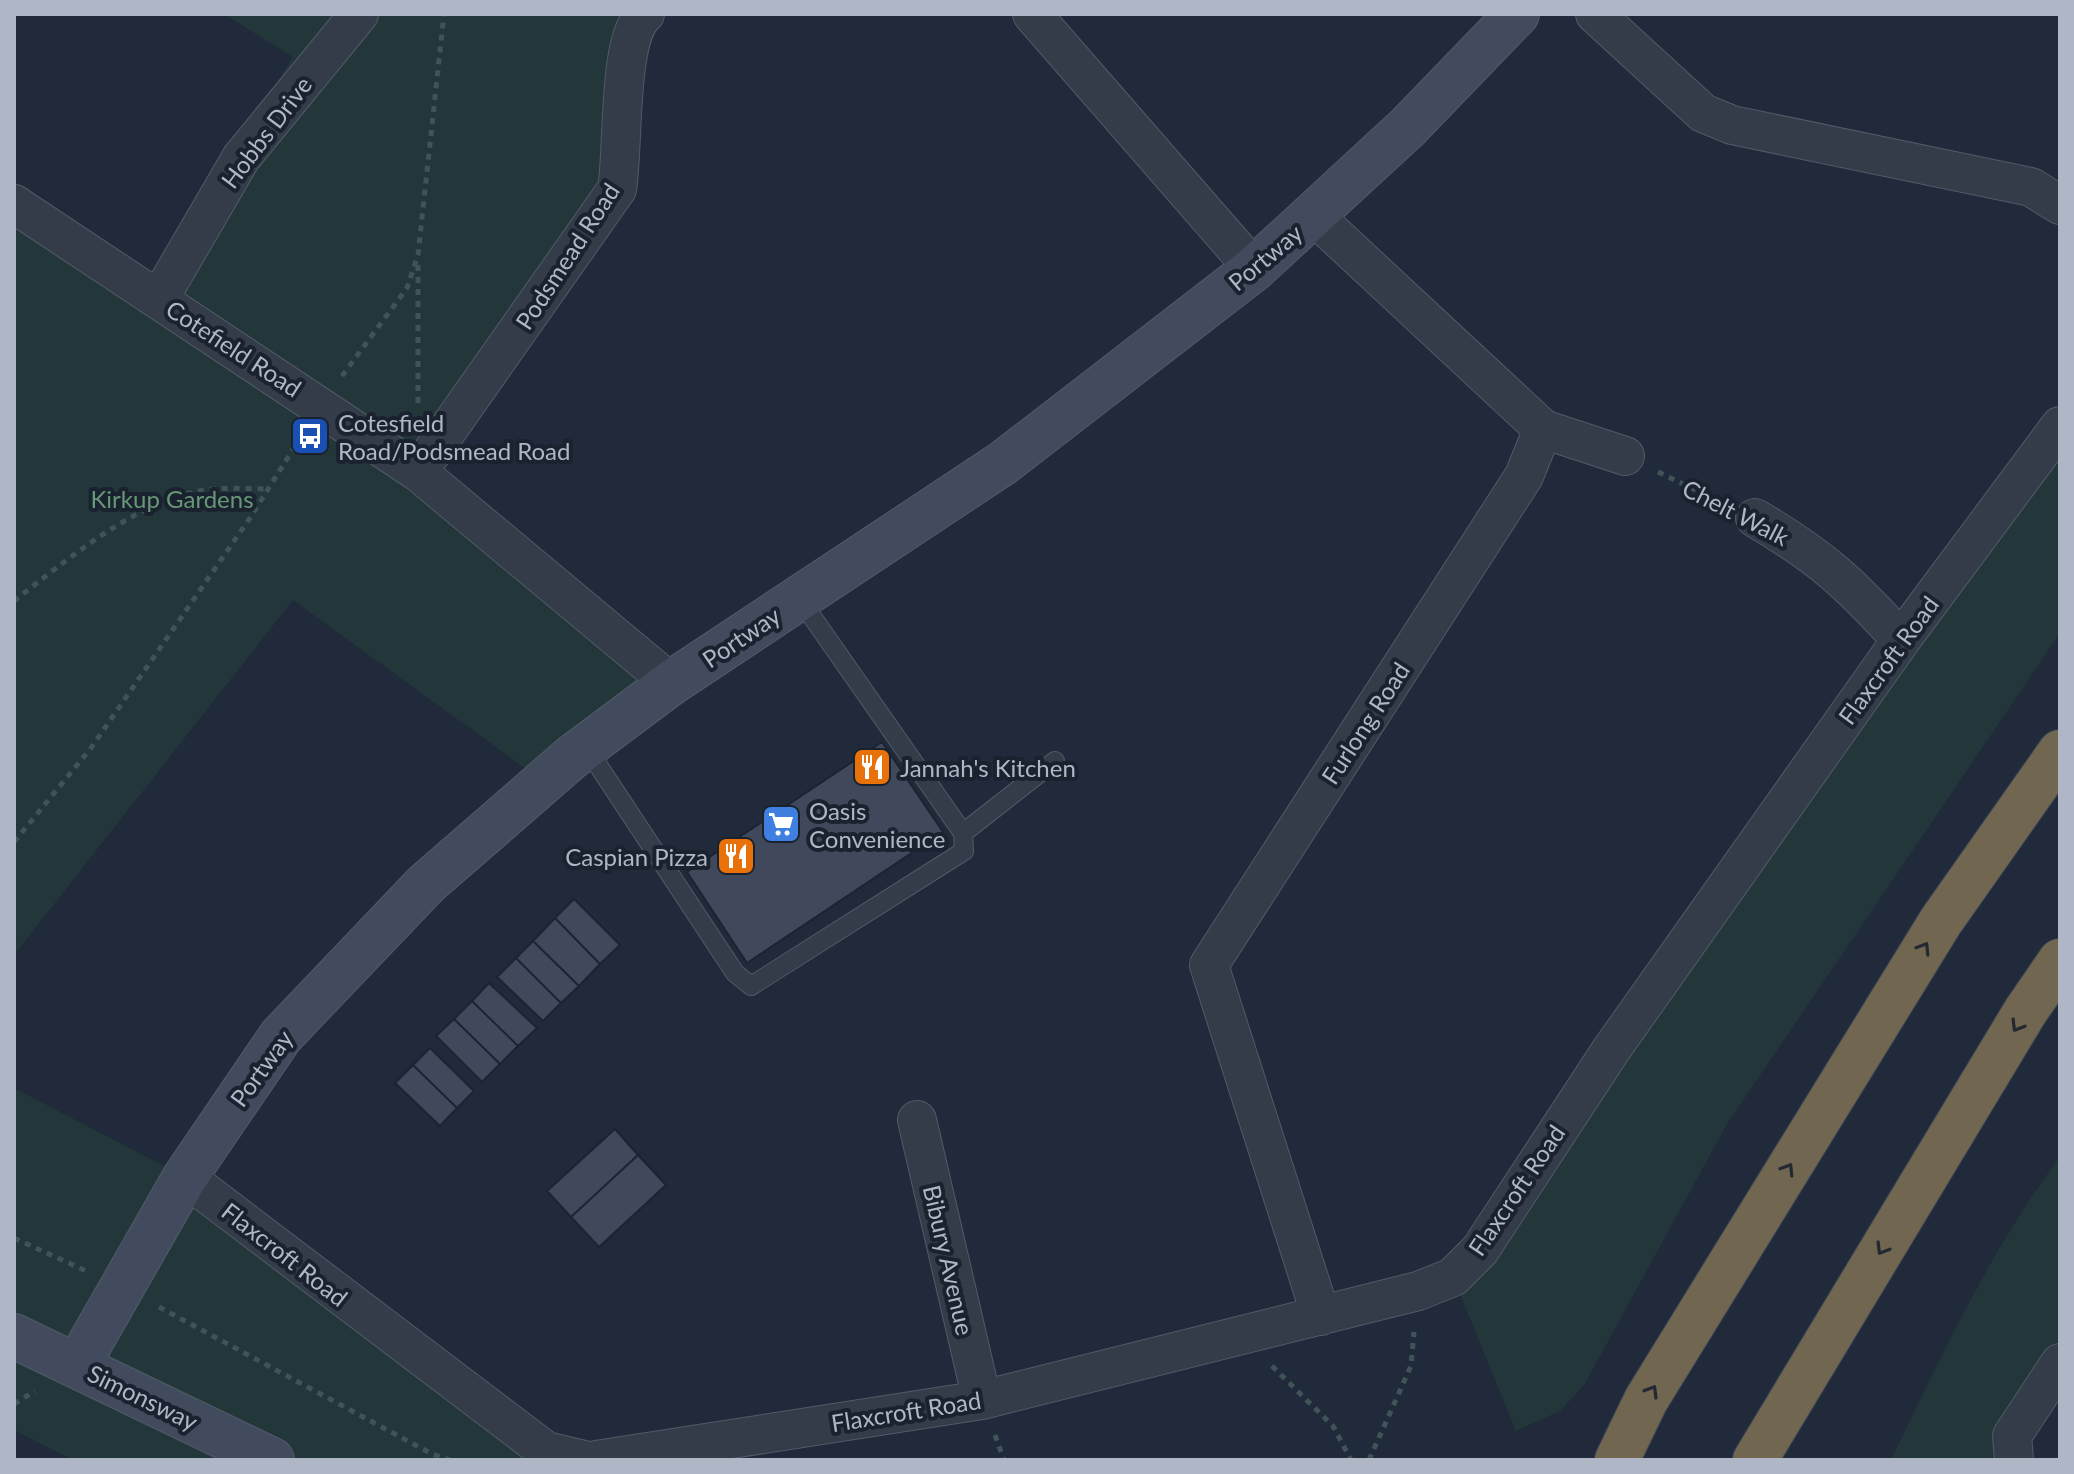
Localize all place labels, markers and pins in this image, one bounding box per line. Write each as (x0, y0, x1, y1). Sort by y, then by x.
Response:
place label: Cotesfield Road/Podsmead Road (338, 408, 570, 465)
bus stop icon: Cotesfield Road/Podsmead Road (289, 415, 331, 457)
restaurant icon: Jannah's Kitchen (851, 746, 893, 788)
place label: Jannah's Kitchen (900, 753, 1076, 782)
place label: Oasis Convenience (809, 796, 945, 853)
supermarket icon: Oasis Convenience (760, 803, 802, 845)
restaurant icon: Caspian Pizza (715, 835, 757, 877)
place label: Caspian Pizza (565, 842, 708, 871)

